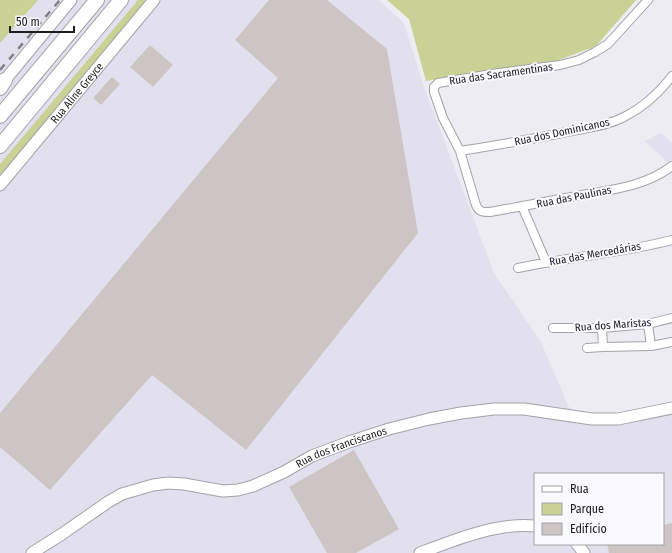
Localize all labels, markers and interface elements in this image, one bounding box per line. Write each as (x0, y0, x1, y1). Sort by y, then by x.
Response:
scale bar (10, 8, 74, 34)
text: 50 m (16, 15, 40, 29)
street label: Rua Aline Greyce (48, 60, 106, 126)
street label: Rua das Sacramentinas (448, 60, 554, 88)
street label: Rua dos Dominicanos (513, 116, 611, 148)
street label: Rua das Paulinas (535, 183, 613, 211)
street label: Rua das Mercedárias (548, 239, 642, 268)
street label: Rua dos Maristas (574, 316, 652, 334)
street label: Rua dos Franciscanos (293, 424, 388, 470)
legend (534, 473, 664, 545)
text: Rua (570, 482, 589, 496)
text: Parque (570, 502, 604, 516)
text: Edifício (570, 522, 607, 536)

